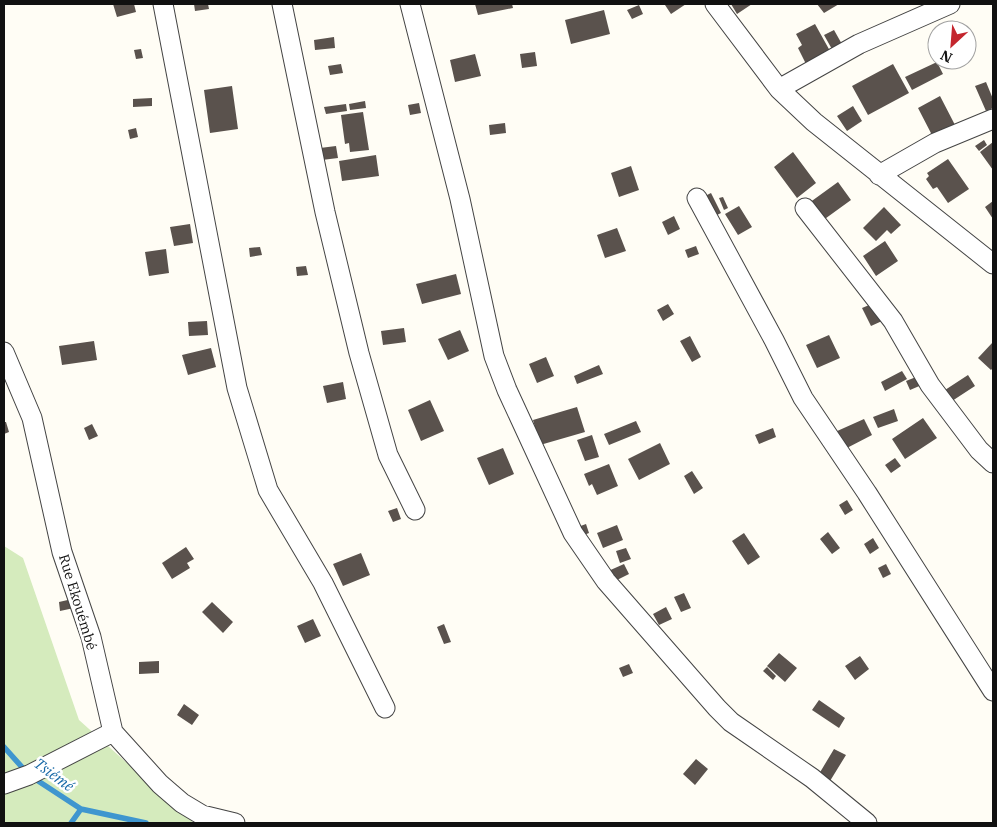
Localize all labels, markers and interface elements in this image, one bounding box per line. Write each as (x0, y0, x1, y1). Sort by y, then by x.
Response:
north arrow (927, 20, 977, 70)
text: N (937, 46, 955, 67)
street label: Rue Ekouémbé (55, 552, 101, 652)
water label: Tsiémé (31, 754, 78, 796)

